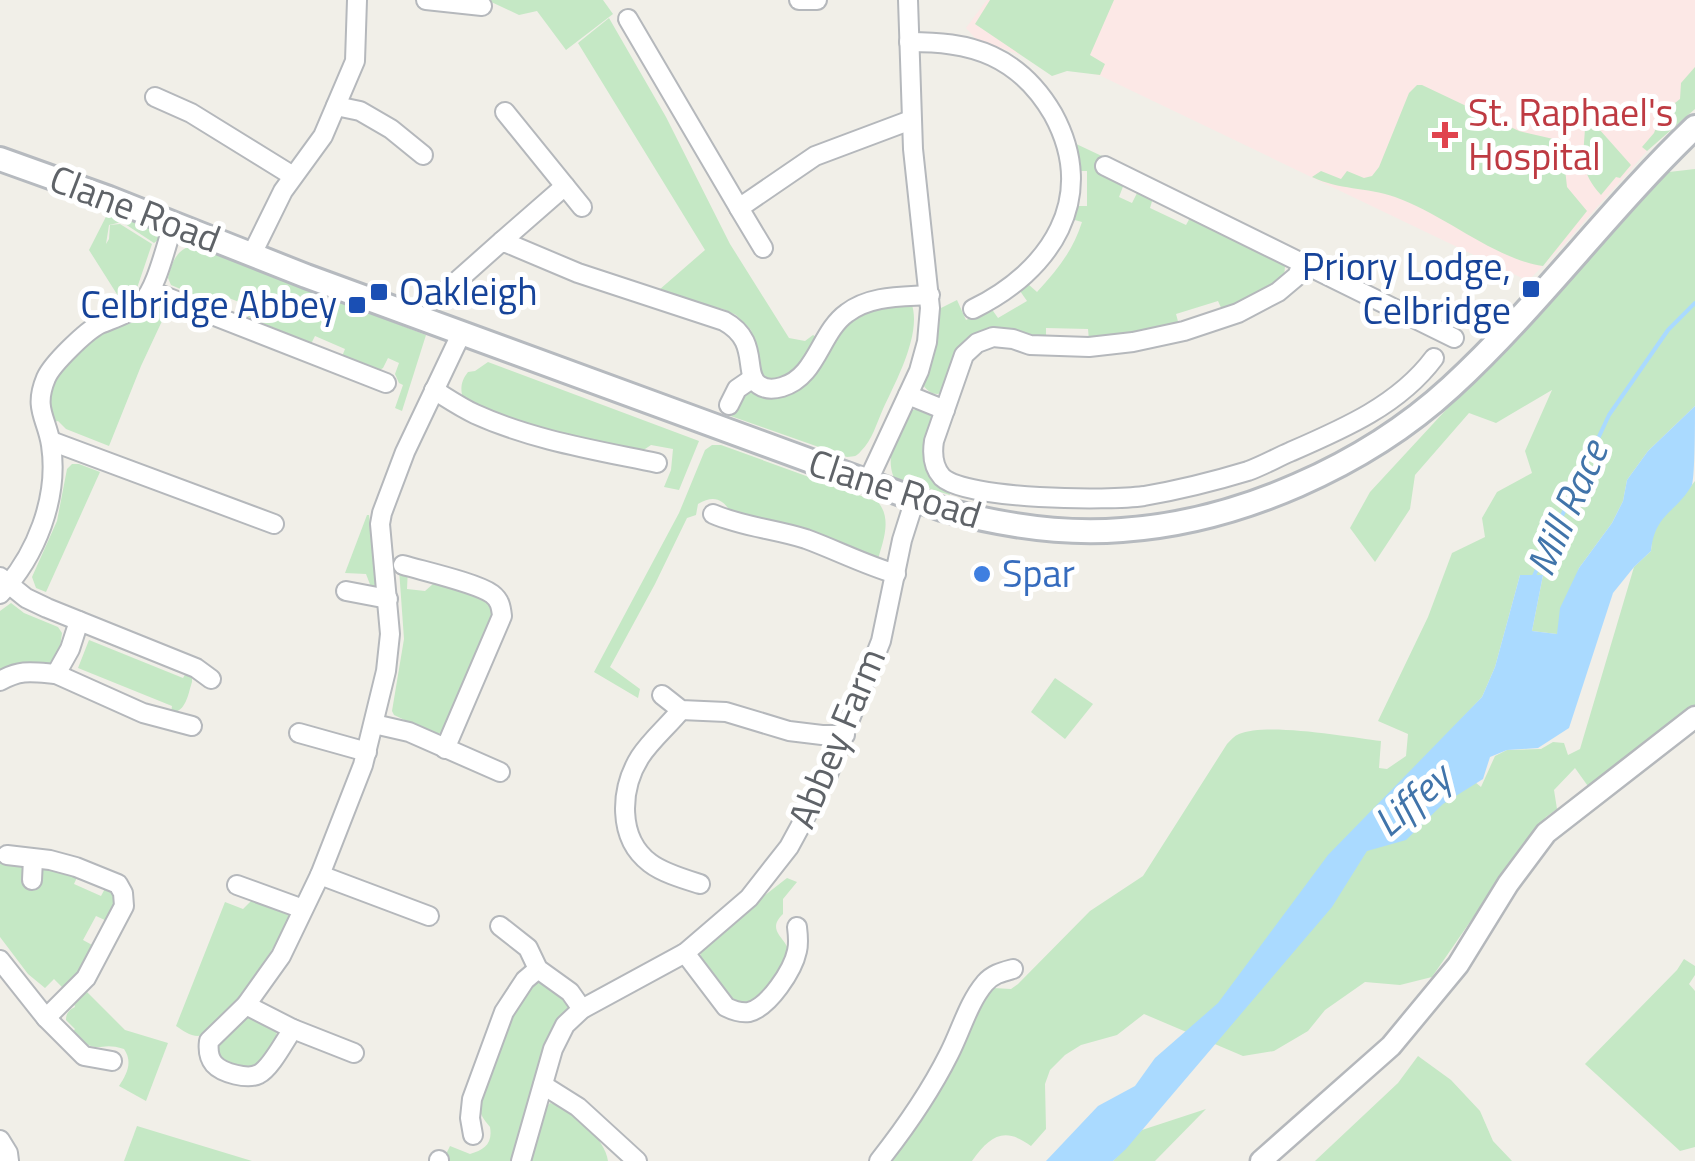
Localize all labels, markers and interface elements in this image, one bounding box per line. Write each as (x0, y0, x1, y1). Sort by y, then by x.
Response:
place label: St. Raphael's Hospital (1468, 83, 1673, 185)
marker: St. Raphael's Hospital (1432, 122, 1458, 148)
street label: Clane Road (42, 149, 229, 267)
place label: Priory Lodge, Celbridge (1302, 237, 1511, 339)
place label: Oakleigh (399, 262, 538, 320)
place label: Celbridge Abbey (80, 275, 337, 333)
marker: Priory Lodge, Celbridge (1520, 278, 1542, 300)
marker: Oakleigh (368, 281, 390, 303)
marker: Celbridge Abbey (346, 294, 368, 316)
water label: Mill Race (1510, 428, 1624, 585)
street label: Clane Road (801, 433, 989, 543)
place label: Spar (1002, 544, 1075, 602)
marker: Spar (971, 563, 993, 585)
street label: Abbey Farm (772, 638, 900, 837)
water label: Liffey (1359, 746, 1467, 851)

